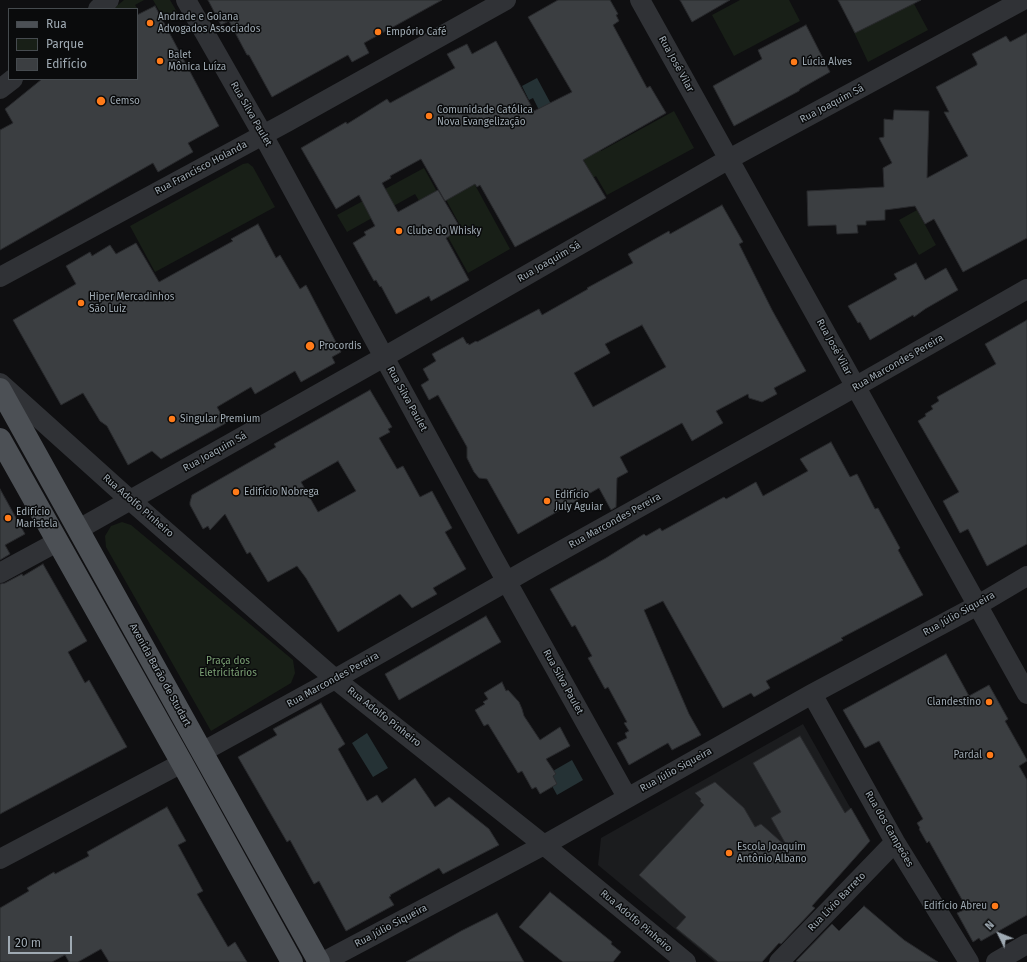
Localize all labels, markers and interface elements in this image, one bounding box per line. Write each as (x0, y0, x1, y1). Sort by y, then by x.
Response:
legend (8, 8, 138, 80)
place label: Andrade e Goiana Advogados Associados (158, 11, 260, 34)
text: Rua (46, 17, 67, 31)
marker: Andrade e Goiana Advogados Associados (145, 18, 155, 28)
place label: Empório Café (386, 26, 446, 38)
marker: Empório Café (373, 27, 383, 37)
street label: Rua José Vilar (656, 34, 696, 94)
text: Parque (46, 37, 84, 51)
place label: Balet Mônica Luíza (168, 49, 226, 72)
marker: Balet Mônica Luíza (155, 56, 165, 66)
place label: Lúcia Alves (802, 56, 852, 68)
text: Edifício (46, 57, 87, 71)
marker: Lúcia Alves (789, 57, 799, 67)
street label: Rua Silva Paulet (228, 80, 274, 148)
street label: Rua Joaquim Sá (798, 82, 866, 126)
marker: Cemso (95, 95, 107, 107)
place label: Cemso (110, 95, 140, 107)
place label: Comunidade Católica Nova Evangelização (437, 104, 533, 128)
marker: Comunidade Católica Nova Evangelização (424, 111, 434, 121)
street label: Rua Francisco Holanda (153, 139, 249, 197)
place label: Clube do Whisky (407, 225, 481, 237)
marker: Clube do Whisky (394, 226, 404, 236)
street label: Rua Joaquim Sá (515, 239, 583, 285)
place label: Hiper Mercadinhos São Luiz (89, 291, 174, 314)
marker: Hiper Mercadinhos São Luiz (76, 298, 86, 308)
street label: Rua José Vilar (814, 317, 854, 377)
street label: Rua Marcondes Pereira (850, 332, 946, 394)
marker: Procordis (304, 340, 316, 352)
place label: Procordis (319, 340, 361, 352)
street label: Rua Silva Paulet (384, 364, 430, 434)
place label: Singular Premium (180, 413, 260, 425)
marker: Singular Premium (167, 414, 177, 424)
street label: Rua Joaquim Sá (181, 430, 249, 474)
street label: Rua Adolfo Pinheiro (100, 472, 176, 540)
place label: Edifício Nobrega (244, 486, 319, 498)
marker: Edifício Nobrega (231, 487, 241, 497)
place label: Edifício July Aguiar (555, 489, 603, 512)
street label: Rua Marcondes Pereira (567, 491, 663, 551)
marker: Edifício July Aguiar (542, 496, 552, 506)
place label: Edifício Maristela (16, 506, 58, 530)
marker: Edifício Maristela (3, 513, 13, 523)
street label: Rua Júlio Siqueira (921, 589, 997, 639)
street label: Avenida Barão de Studart (127, 622, 193, 728)
street label: Rua Silva Paulet (540, 647, 586, 717)
street label: Rua Marcondes Pereira (285, 650, 381, 710)
park label: Praça dos Eletricitários (199, 655, 257, 678)
street label: Rua Adolfo Pinheiro (345, 685, 423, 749)
place label: Clandestino (927, 696, 981, 708)
marker: Clandestino (984, 697, 994, 707)
street label: Rua Júlio Siqueira (638, 745, 714, 795)
place label: Pardal (953, 749, 982, 761)
marker: Pardal (985, 750, 995, 760)
street label: Rua dos Campeões (862, 789, 916, 869)
place label: Escola Joaquim Antônio Albano (737, 841, 807, 864)
marker: Escola Joaquim Antônio Albano (724, 848, 734, 858)
street label: Rua Lívio Barreto (806, 870, 868, 934)
street label: Rua Adolfo Pinheiro (598, 887, 674, 955)
place label: Edifício Abreu (924, 900, 987, 912)
marker: Edifício Abreu (990, 901, 1000, 911)
street label: Rua Júlio Siqueira (353, 902, 429, 950)
north arrow (979, 914, 1019, 954)
text: N (983, 918, 997, 933)
scale bar (10, 928, 74, 954)
text: 20 m (15, 936, 41, 950)

